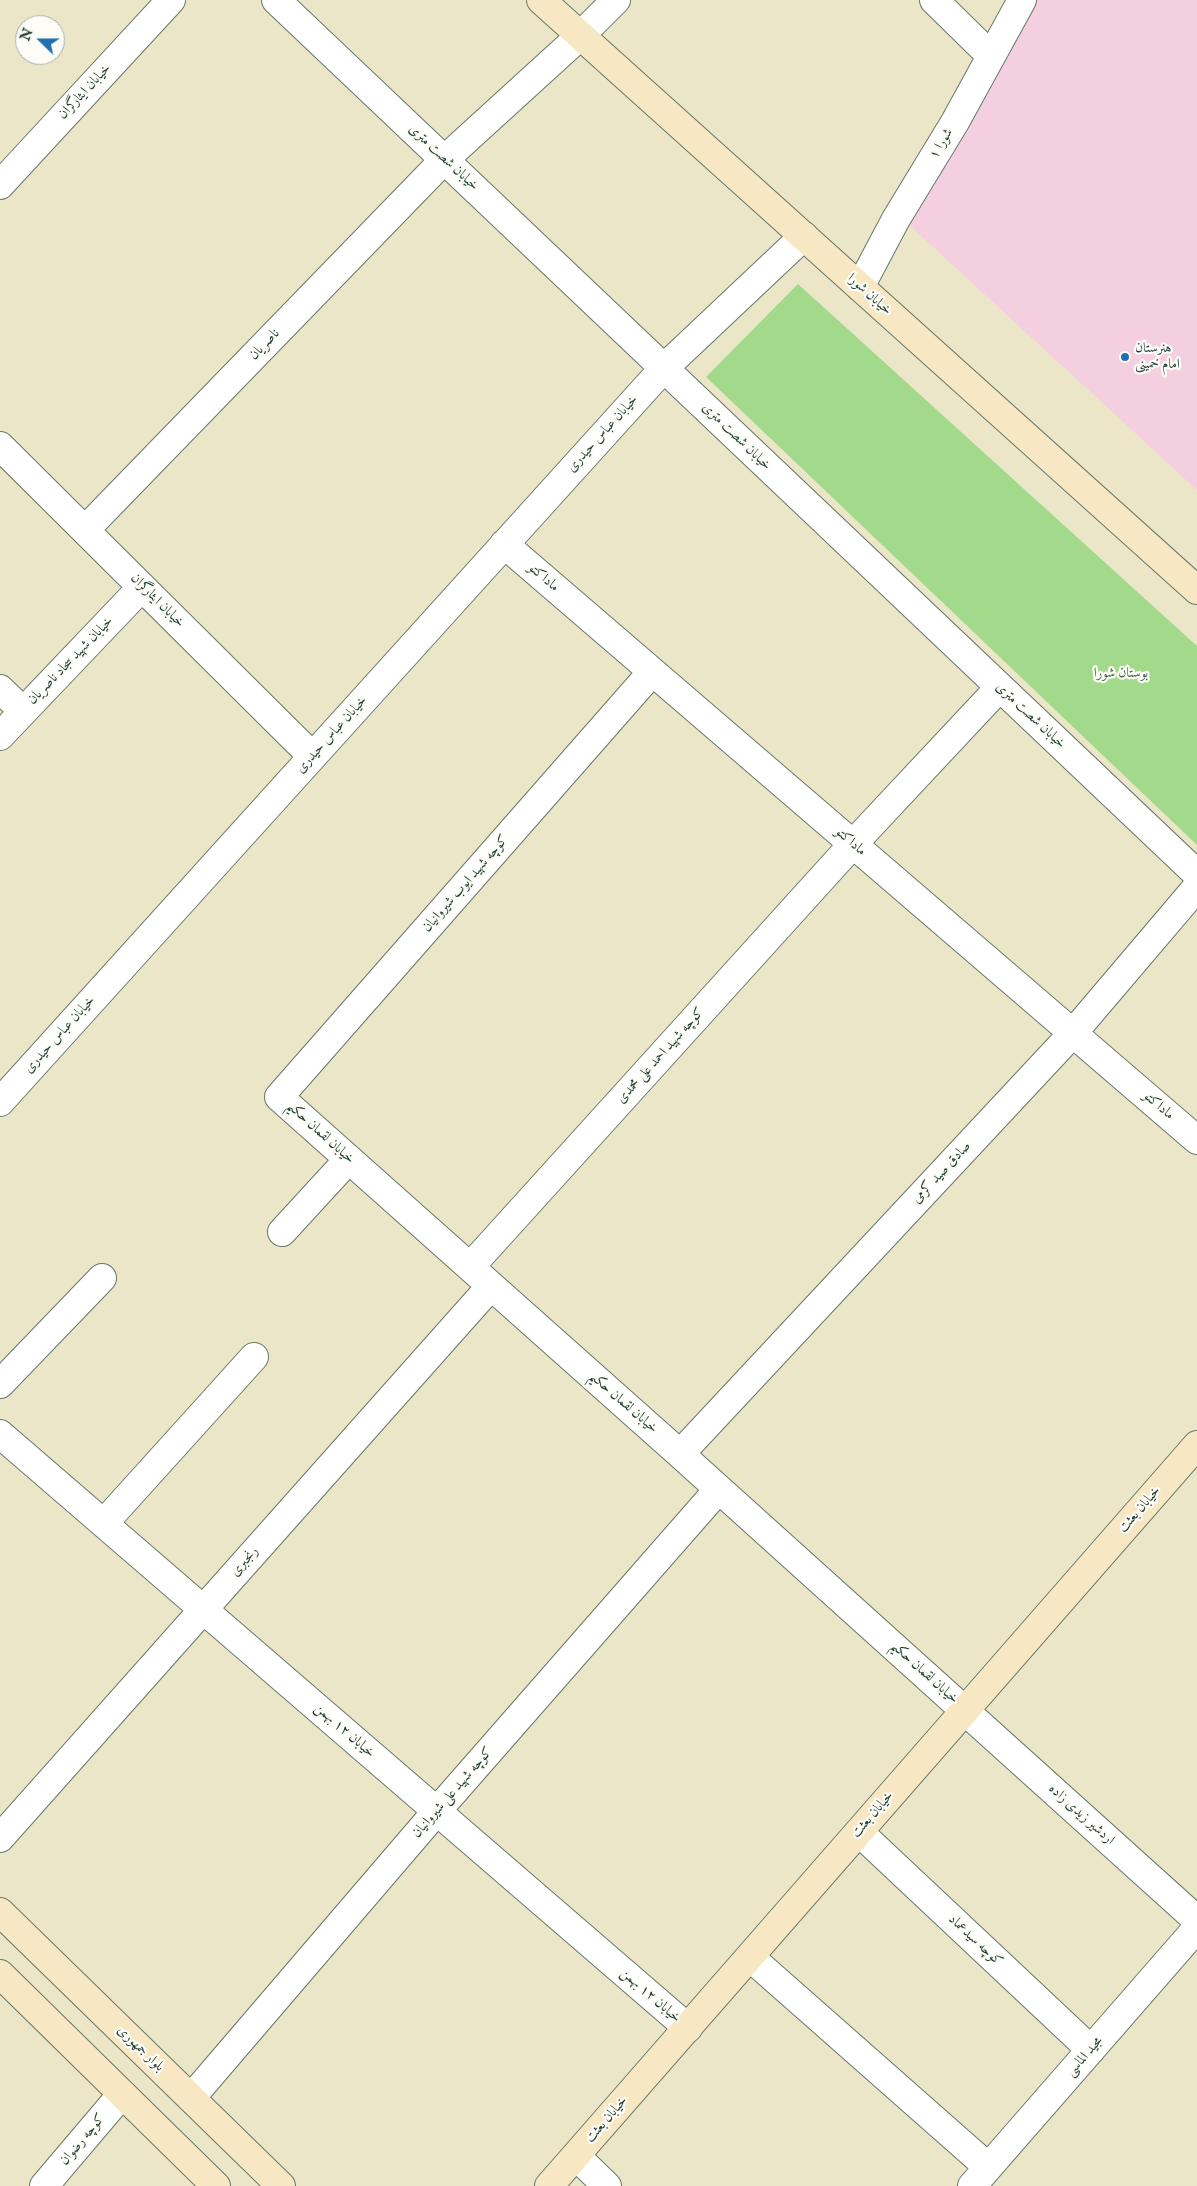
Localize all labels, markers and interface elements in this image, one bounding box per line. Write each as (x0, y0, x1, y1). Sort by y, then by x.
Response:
north arrow (15, 15, 65, 65)
text: N (16, 26, 38, 44)
street label: خیابان ایثارگران (55, 61, 115, 123)
street label: خیابان شصت متری (404, 121, 482, 195)
street label: شورا ۱ (926, 126, 958, 162)
street label: خیابان شورا (843, 271, 895, 319)
street label: ناصریان (246, 326, 284, 364)
place label: هنرستان امام خمینی (1135, 341, 1180, 374)
marker: هنرستان امام خمینی (1119, 351, 1131, 363)
street label: خیابان عباس حیدری (564, 392, 642, 476)
street label: خیابان شصت متری (698, 400, 774, 474)
street label: ماداکتو (524, 560, 562, 596)
street label: خیابان ایثارگران (126, 570, 188, 632)
street label: خیابان شهید سجاد ناصریان (25, 613, 117, 709)
park label: بوستان شورا (1094, 666, 1148, 682)
street label: خیابان شصت متری (991, 679, 1069, 753)
street label: خیابان عباس حیدری (293, 693, 371, 777)
street label: ماداکتو (831, 824, 869, 860)
street label: کوچه شهید ایوب شیروانیان (419, 832, 513, 936)
street label: خیابان عباس حیدری (21, 993, 99, 1077)
street label: کوچه شهید احمد علی محمدی (613, 1005, 709, 1107)
street label: ماداکتو (1139, 1088, 1177, 1124)
street label: خیابان لقمان حکیم (283, 1098, 357, 1168)
street label: صادق صید کرمی (909, 1139, 975, 1207)
street label: خیابان لقمان حکیم (585, 1369, 661, 1437)
street label: خیابان بعثت (1115, 1483, 1165, 1537)
street label: رنجبری (227, 1544, 263, 1580)
street label: خیابان لقمان حکیم (887, 1638, 961, 1708)
street label: خیابان ۱۲ بهمن (310, 1700, 378, 1762)
street label: کوچه شهید علی شیروانیان (409, 1744, 497, 1842)
street label: اردشیر زیدی زاده (1044, 1781, 1118, 1849)
street label: خیابان بعثت (848, 1788, 898, 1842)
street label: کوچه سیدعماد (944, 1912, 1006, 1970)
street label: خیابان ۱۲ بهمن (616, 1965, 684, 2027)
street label: بلوار جمهوری (113, 2022, 167, 2076)
street label: مجید الماسی (1063, 2033, 1107, 2081)
street label: خیابان بعثت (582, 2093, 632, 2147)
street label: کوچه رضوان (57, 2111, 109, 2169)

